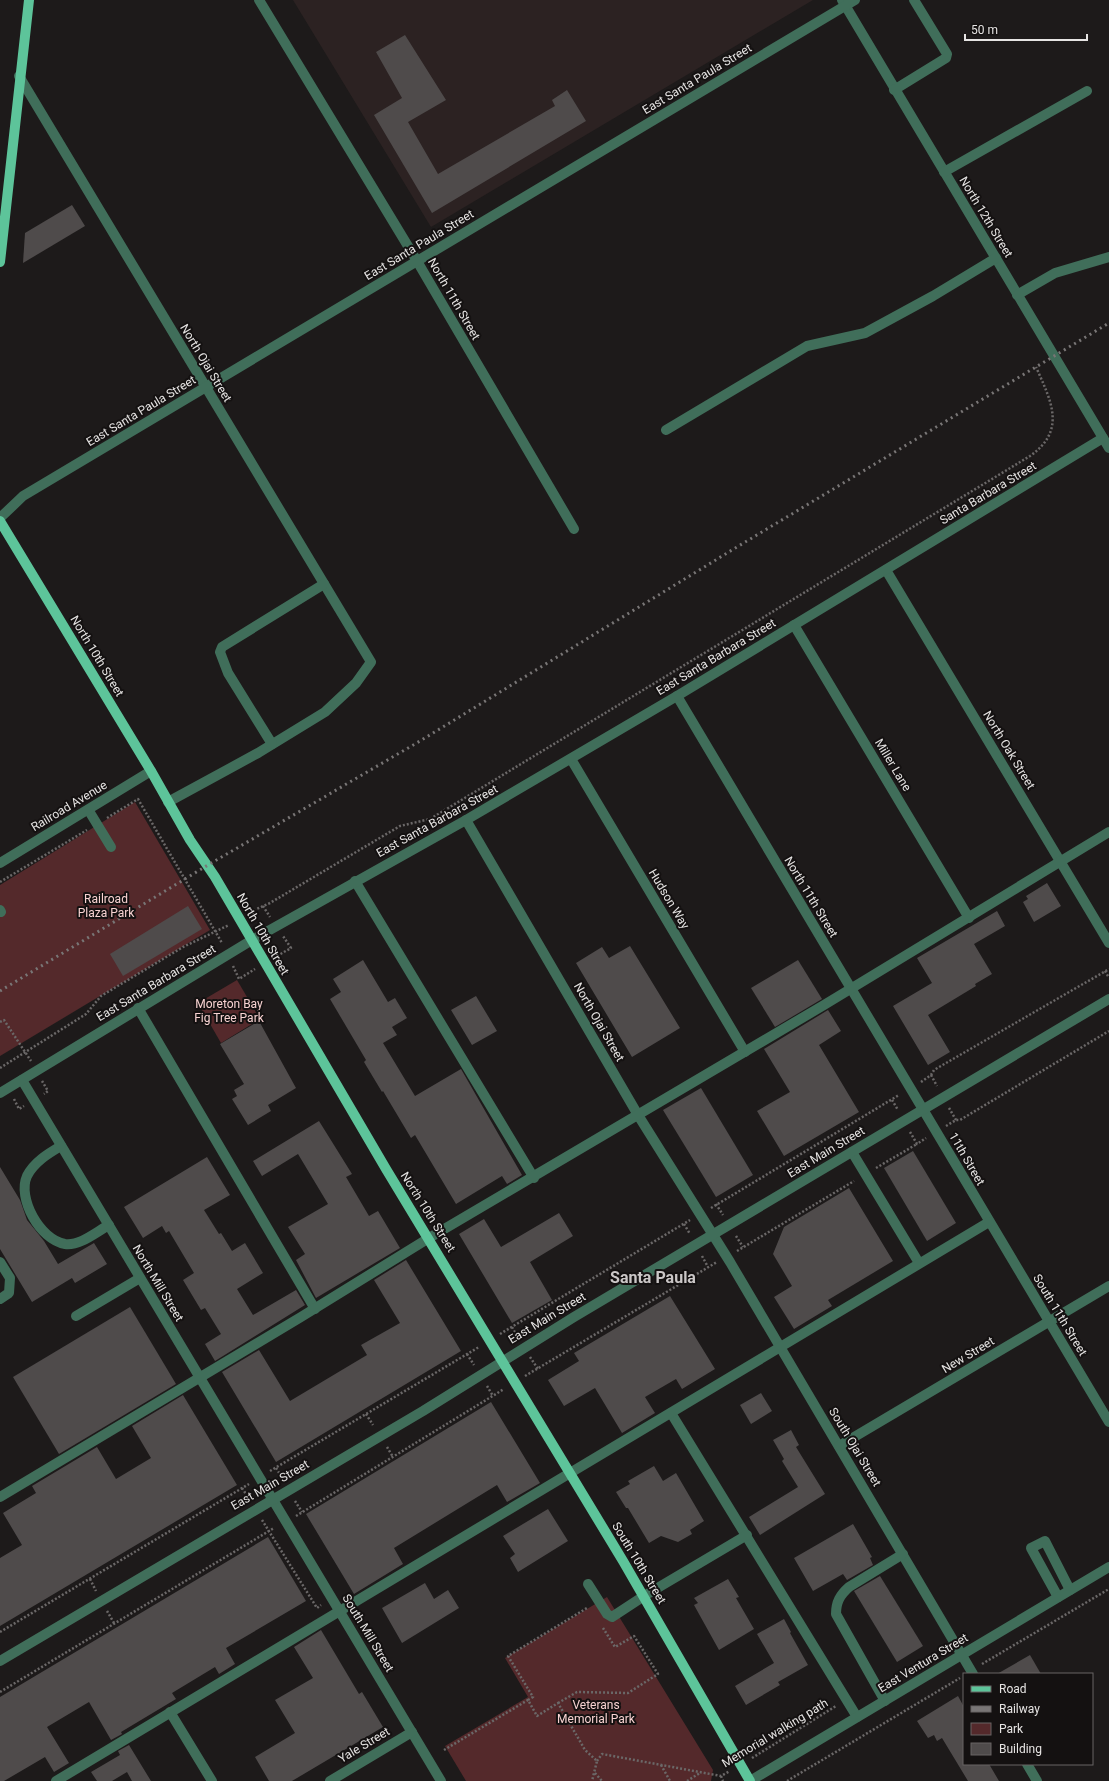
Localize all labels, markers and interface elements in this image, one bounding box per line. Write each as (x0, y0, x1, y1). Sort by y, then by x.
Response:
scale bar (965, 16, 1087, 42)
text: 50 m (971, 23, 998, 37)
street label: East Santa Paula Street (640, 41, 754, 117)
street label: North 12th Street (956, 174, 1016, 260)
street label: East Santa Paula Street (362, 207, 476, 283)
street label: North 11th Street (425, 256, 483, 342)
street label: North Ojai Street (177, 321, 235, 405)
street label: East Santa Paula Street (84, 373, 198, 449)
street label: Santa Barbara Street (937, 459, 1039, 527)
street label: North 10th Street (67, 613, 127, 699)
street label: East Santa Barbara Street (654, 616, 778, 698)
street label: North Oak Street (980, 708, 1038, 792)
street label: Miller Lane (872, 736, 914, 794)
street label: Railroad Avenue (29, 778, 109, 834)
street label: East Santa Barbara Street (374, 782, 500, 860)
street label: North 11th Street (781, 854, 841, 940)
street label: Hudson Way (646, 867, 692, 932)
street label: North 10th Street (234, 891, 292, 977)
park label: Railroad Plaza Park (78, 892, 135, 920)
street label: East Santa Barbara Street (94, 942, 218, 1024)
street label: North Ojai Street (571, 980, 627, 1064)
park label: Moreton Bay Fig Tree Park (194, 997, 265, 1025)
street label: East Main Street (785, 1123, 867, 1181)
street label: 11th Street (946, 1130, 988, 1188)
street label: North 10th Street (398, 1169, 458, 1255)
street label: North Mill Street (130, 1242, 186, 1324)
district label: Santa Paula (610, 1268, 696, 1287)
street label: South 11th Street (1030, 1272, 1090, 1358)
street label: East Main Street (506, 1289, 588, 1347)
street label: New Street (939, 1334, 997, 1376)
street label: South Ojai Street (826, 1405, 884, 1489)
street label: East Main Street (229, 1457, 312, 1513)
street label: South 10th Street (609, 1520, 669, 1606)
street label: South Mill Street (339, 1592, 397, 1674)
street label: East Ventura Street (876, 1631, 971, 1695)
legend (963, 1673, 1093, 1765)
text: Road (999, 1682, 1027, 1696)
street label: Memorial walking path (719, 1696, 831, 1770)
park label: Veterans Memorial Park (557, 1698, 636, 1726)
text: Railway (999, 1702, 1040, 1716)
text: Park (999, 1722, 1024, 1736)
street label: Yale Street (336, 1724, 392, 1766)
text: Building (999, 1742, 1042, 1756)

